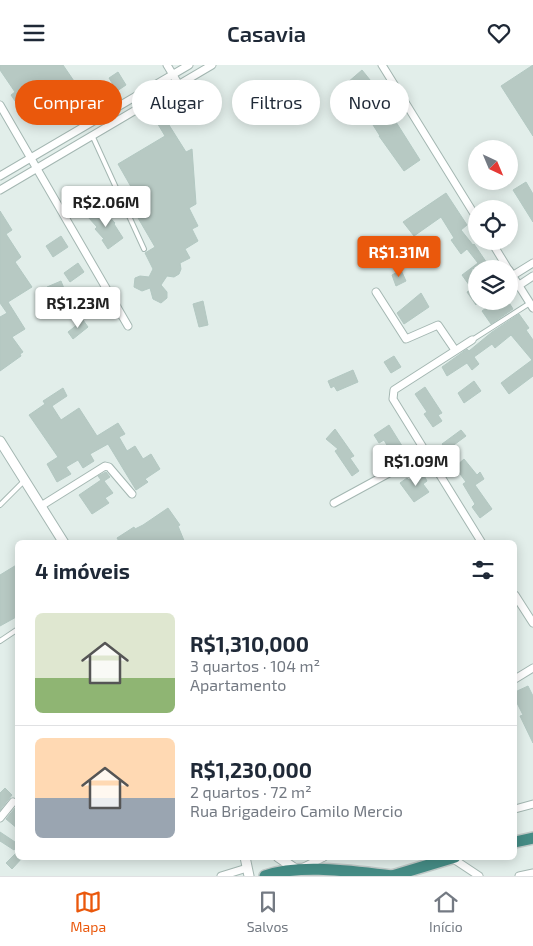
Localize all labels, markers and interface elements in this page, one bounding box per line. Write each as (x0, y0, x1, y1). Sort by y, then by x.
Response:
icon: menu (20, 19, 48, 47)
icon: heart (485, 19, 513, 47)
text: Casavia (227, 20, 306, 46)
chip: Comprar (15, 80, 122, 125)
chip: Alugar (132, 80, 222, 125)
chip: Filtros (232, 80, 320, 125)
chip: Novo (330, 80, 409, 125)
north arrow (468, 140, 518, 190)
map controls (468, 140, 518, 310)
pin: R$2.06M (60, 185, 152, 228)
text: R$2.06M (72, 192, 140, 211)
button: locate (468, 200, 518, 250)
pin: R$1.31M (353, 235, 445, 278)
text: R$1.31M (368, 242, 430, 261)
button: layers (468, 260, 518, 310)
pin: R$1.23M (32, 287, 124, 329)
text: R$1.23M (46, 293, 110, 312)
pin: R$1.09M (370, 445, 462, 487)
text: R$1.09M (384, 451, 448, 470)
icon: filters (469, 556, 497, 584)
text: 4 imóveis (35, 558, 130, 583)
text: R$1,310,000 (190, 631, 309, 656)
icon: home (75, 633, 135, 693)
text: 3 quartos · 104 m² (190, 656, 320, 675)
text: Apartamento (190, 675, 286, 694)
text: R$1,230,000 (190, 757, 312, 782)
icon: home (75, 758, 135, 818)
text: 2 quartos · 72 m² (190, 782, 312, 801)
text: Rua Brigadeiro Camilo Mercio (190, 801, 403, 820)
tab: Mapa (70, 888, 106, 935)
tab: Salvos (247, 888, 288, 935)
tab: Início (429, 888, 463, 935)

